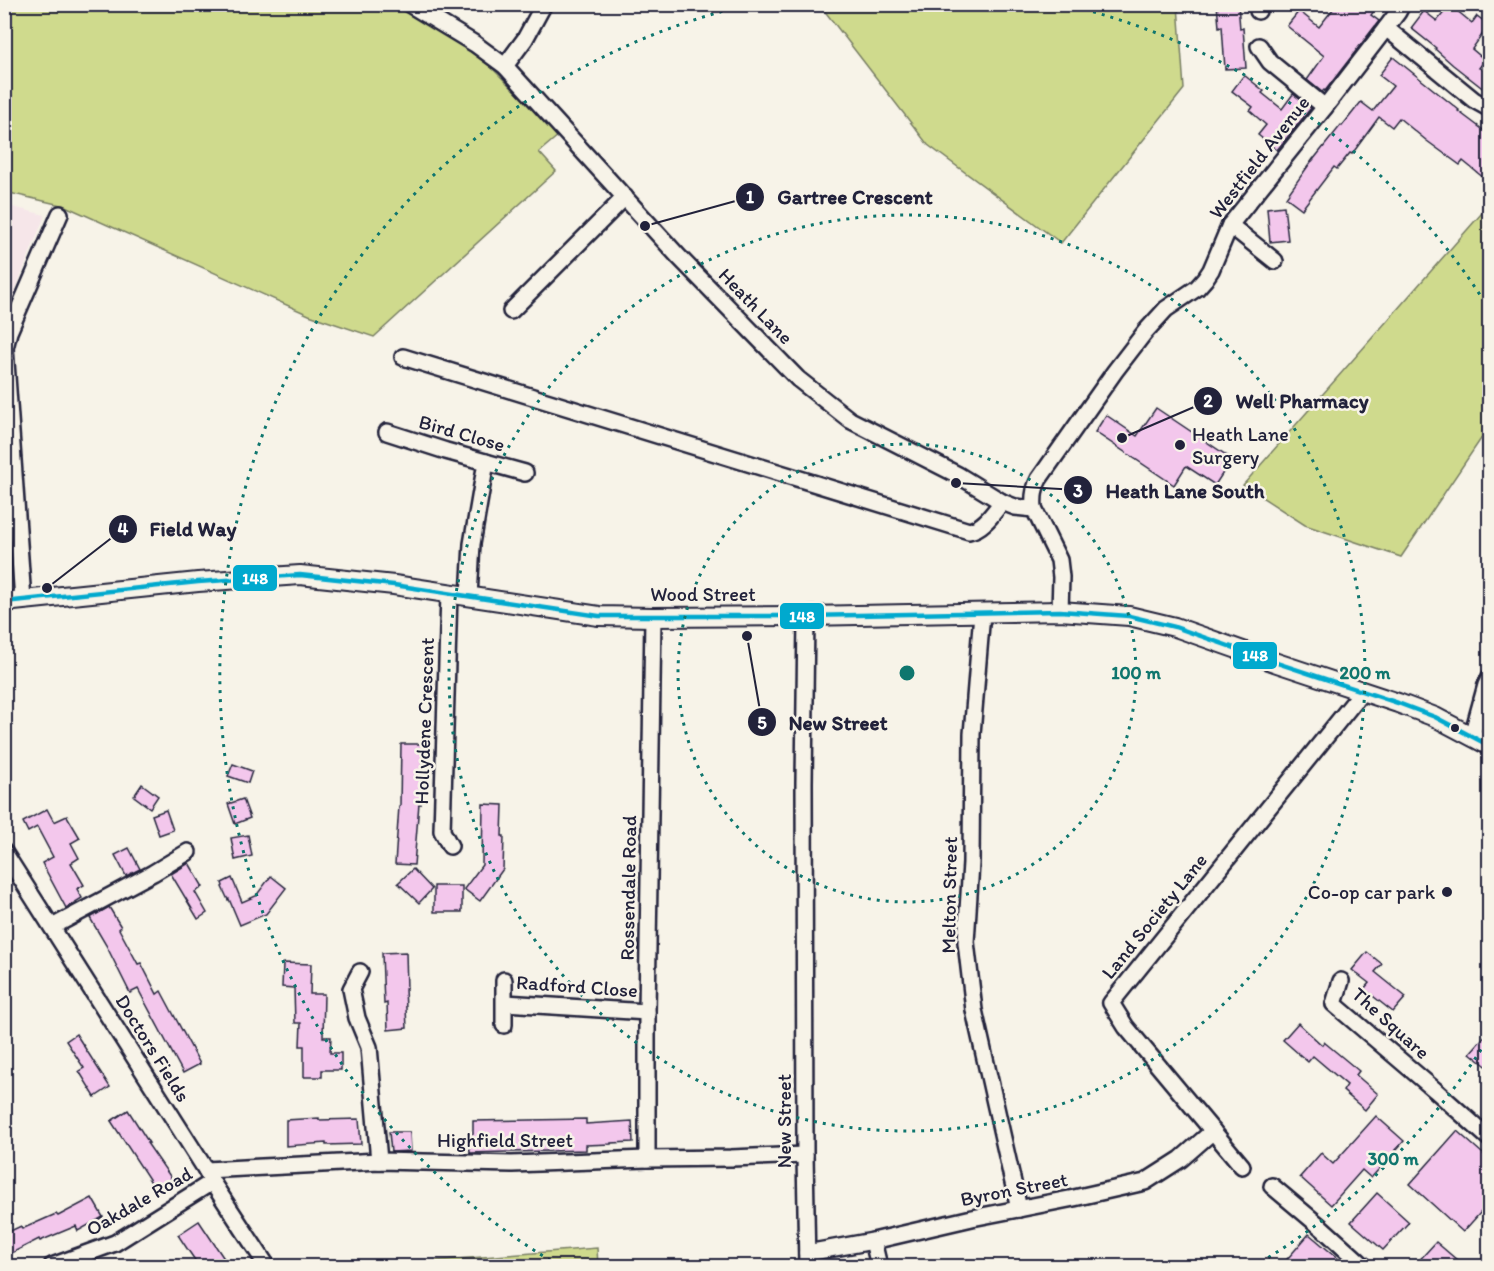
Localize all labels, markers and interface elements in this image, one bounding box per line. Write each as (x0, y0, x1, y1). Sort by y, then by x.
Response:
street label: Westfield Avenue (1204, 91, 1314, 223)
callout: Gartree Crescent (735, 177, 944, 216)
text: Gartree Crescent (777, 184, 933, 209)
text: 1 (746, 186, 755, 208)
street label: Heath Lane (714, 263, 798, 349)
callout: Well Pharmacy (1193, 381, 1381, 420)
text: Well Pharmacy (1235, 388, 1369, 414)
text: 2 (1203, 390, 1213, 412)
street label: Bird Close (416, 409, 508, 457)
place label: Heath Lane Surgery (1192, 422, 1289, 469)
marker: Heath Lane Surgery (1173, 438, 1187, 452)
callout: Heath Lane South (1063, 471, 1276, 510)
text: Heath Lane South (1105, 478, 1265, 503)
text: 3 (1073, 480, 1083, 502)
callout: Field Way (108, 509, 247, 548)
text: Field Way (150, 516, 237, 542)
text: 4 (118, 518, 129, 540)
line badge: 148 (232, 564, 278, 592)
text: 148 (242, 569, 268, 588)
street label: Wood Street (650, 582, 756, 606)
line badge: 148 (779, 602, 825, 630)
text: 148 (789, 607, 815, 626)
street label: Hollydene Crescent (409, 637, 439, 805)
line badge: 148 (1232, 641, 1278, 670)
text: 148 (1242, 646, 1268, 665)
text: 100 m (1111, 662, 1162, 684)
text: 200 m (1340, 662, 1391, 684)
centre of rings (897, 663, 917, 683)
callout: New Street (747, 703, 900, 742)
text: New Street (788, 710, 888, 735)
text: 5 (757, 712, 767, 734)
unlabelled marker (1449, 722, 1461, 734)
street label: Rossendale Road (615, 815, 641, 961)
street label: Melton Street (936, 836, 962, 954)
street label: Land Society Lane (1096, 848, 1212, 984)
place label: Co-op car park (1308, 880, 1436, 904)
marker: Co-op car park (1440, 885, 1454, 899)
street label: Radford Close (515, 970, 639, 1002)
street label: The Square (1347, 982, 1435, 1064)
street label: Doctors Fields (110, 990, 196, 1106)
street label: New Street (772, 1074, 796, 1168)
street label: Highfield Street (437, 1128, 573, 1152)
text: 300 m (1367, 1148, 1419, 1170)
street label: Oakdale Road (82, 1161, 196, 1241)
street label: Byron Street (958, 1167, 1070, 1211)

